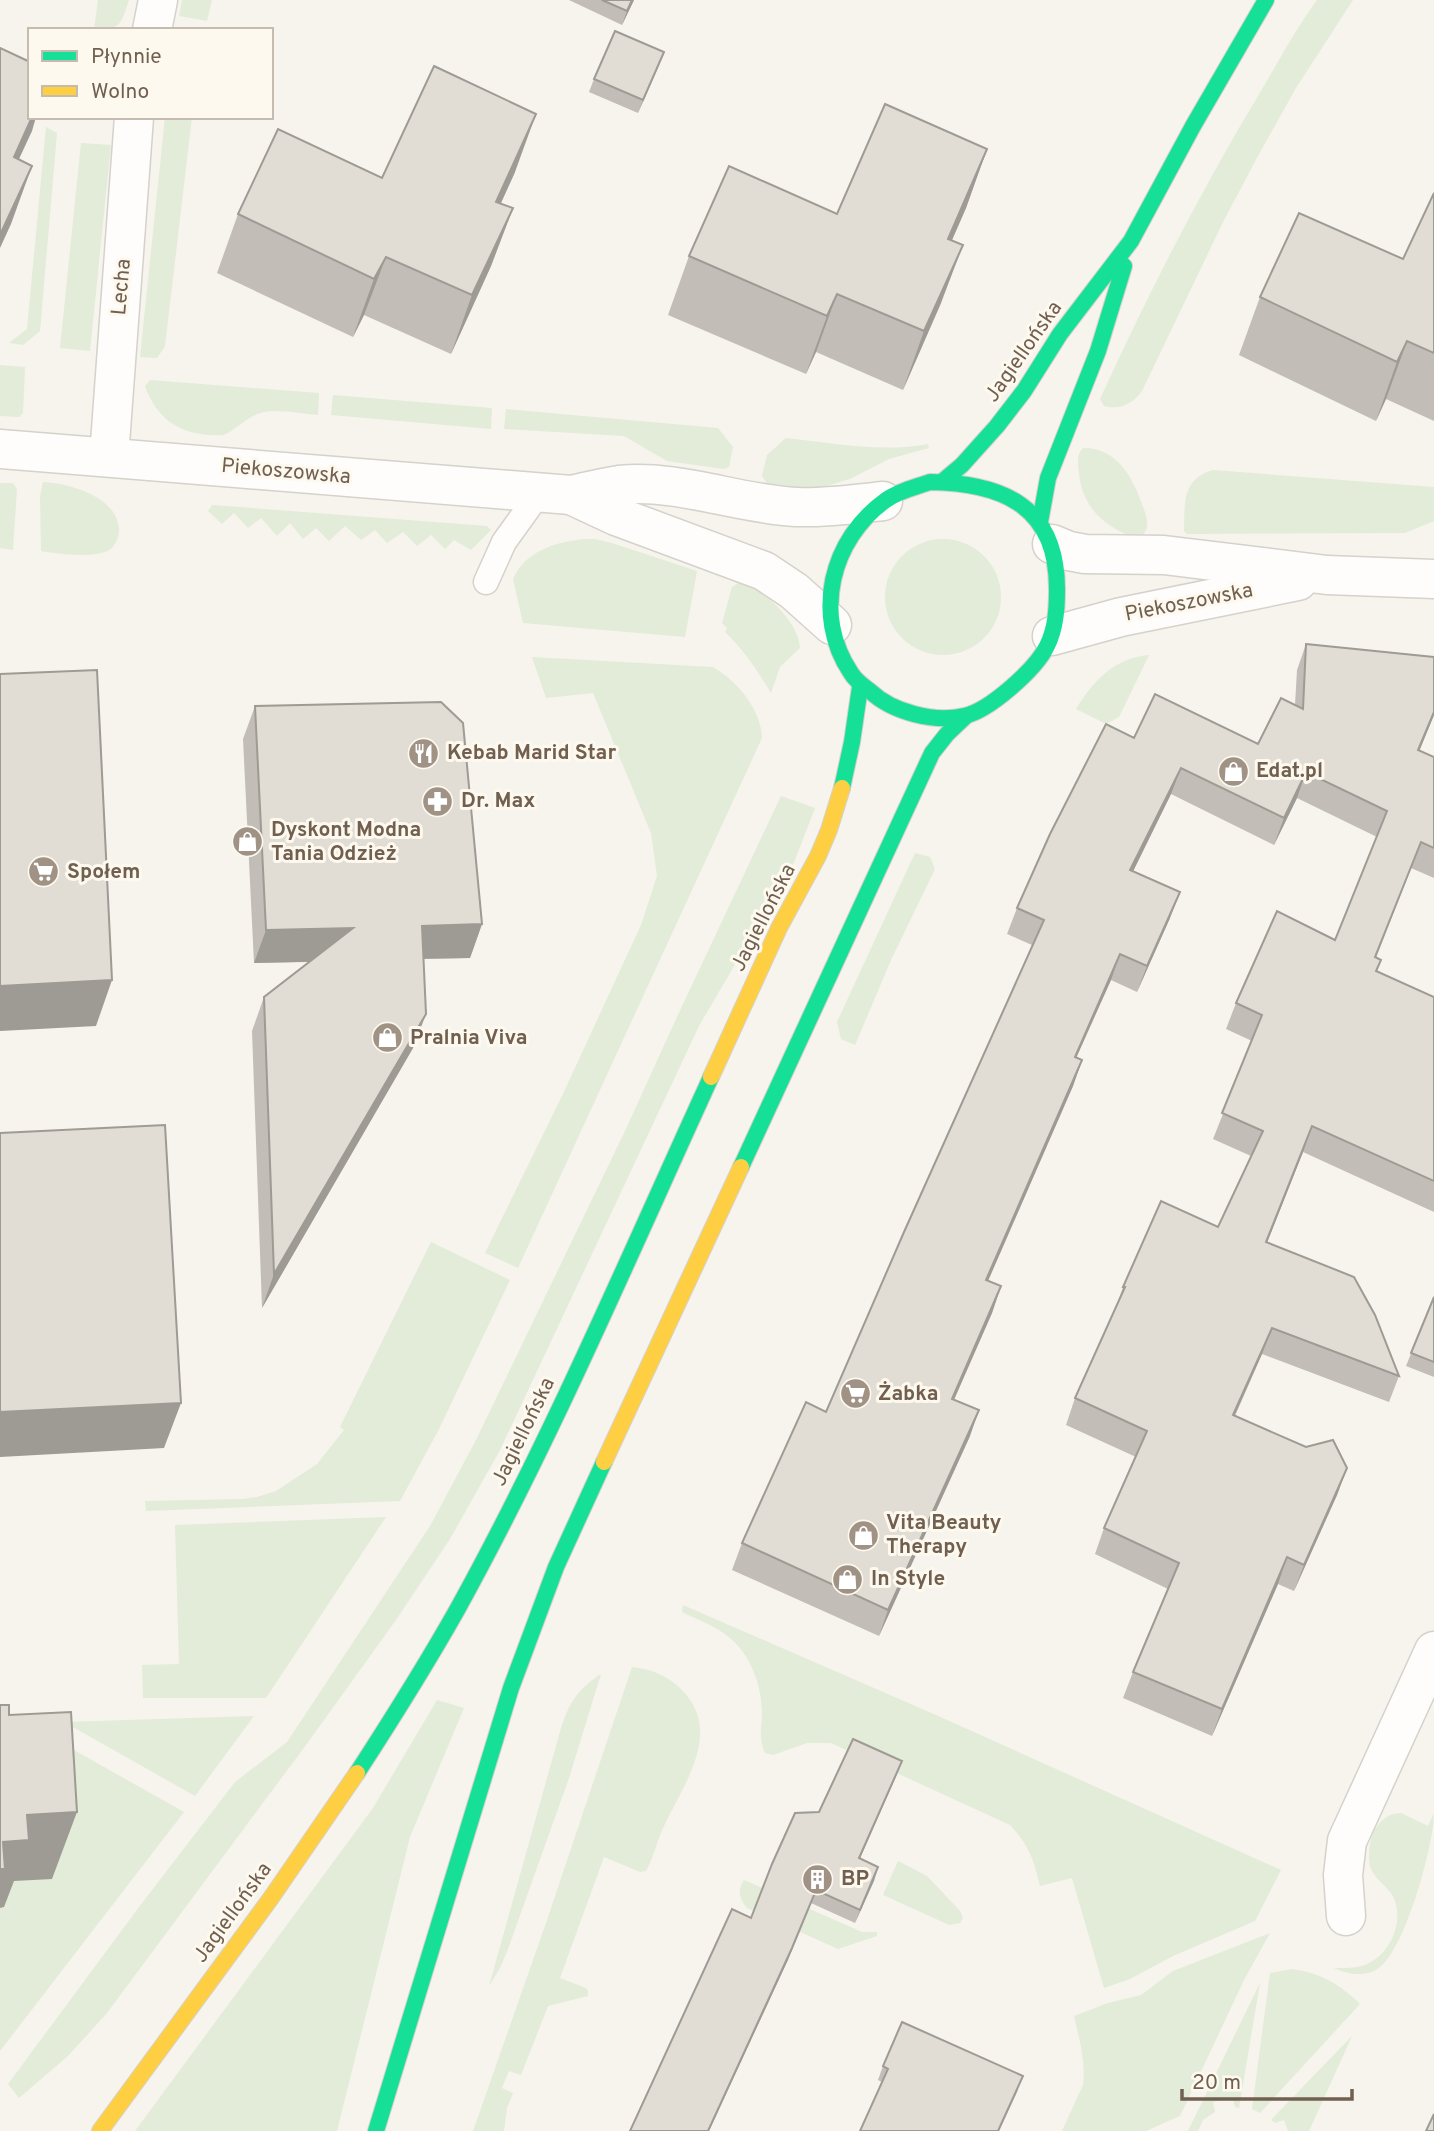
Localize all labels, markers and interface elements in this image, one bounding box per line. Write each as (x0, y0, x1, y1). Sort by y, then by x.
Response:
legend (28, 28, 273, 119)
text: Płynnie (91, 44, 162, 71)
text: Wolno (91, 79, 149, 106)
street label: Lecha (106, 257, 138, 317)
street label: Jagiellońska (979, 296, 1069, 408)
street label: Piekoszowska (220, 453, 352, 491)
street label: Piekoszowska (1123, 577, 1255, 629)
restaurant icon: Kebab Marid Star (407, 736, 441, 770)
place label: Kebab Marid Star (447, 740, 616, 767)
shop icon: Edat.pl (1216, 754, 1250, 788)
place label: Edat.pl (1256, 758, 1323, 785)
pharmacy icon: Dr. Max (421, 784, 455, 818)
place label: Dr. Max (461, 788, 535, 815)
place label: Dyskont Modna Tania Odzież (271, 817, 421, 868)
shop icon: Dyskont Modna Tania Odzież (231, 825, 265, 859)
supermarket icon: Społem (27, 855, 61, 889)
place label: Społem (67, 859, 140, 886)
street label: Jagiellońska (725, 860, 803, 976)
shop icon: Pralnia Viva (370, 1021, 404, 1055)
place label: Pralnia Viva (410, 1025, 527, 1052)
street label: Jagiellońska (486, 1373, 562, 1491)
supermarket icon: Żabka (838, 1377, 872, 1411)
place label: Żabka (878, 1380, 938, 1408)
place label: Vita Beauty Therapy (886, 1510, 1002, 1561)
shop icon: Vita Beauty Therapy (846, 1518, 880, 1552)
shop icon: In Style (831, 1562, 865, 1596)
place label: In Style (871, 1566, 945, 1593)
street label: Jagiellońska (188, 1858, 278, 1968)
building icon: BP (801, 1862, 835, 1896)
place label: BP (841, 1866, 869, 1893)
scale bar (1182, 2058, 1352, 2102)
text: 20 m (1192, 2070, 1241, 2097)

